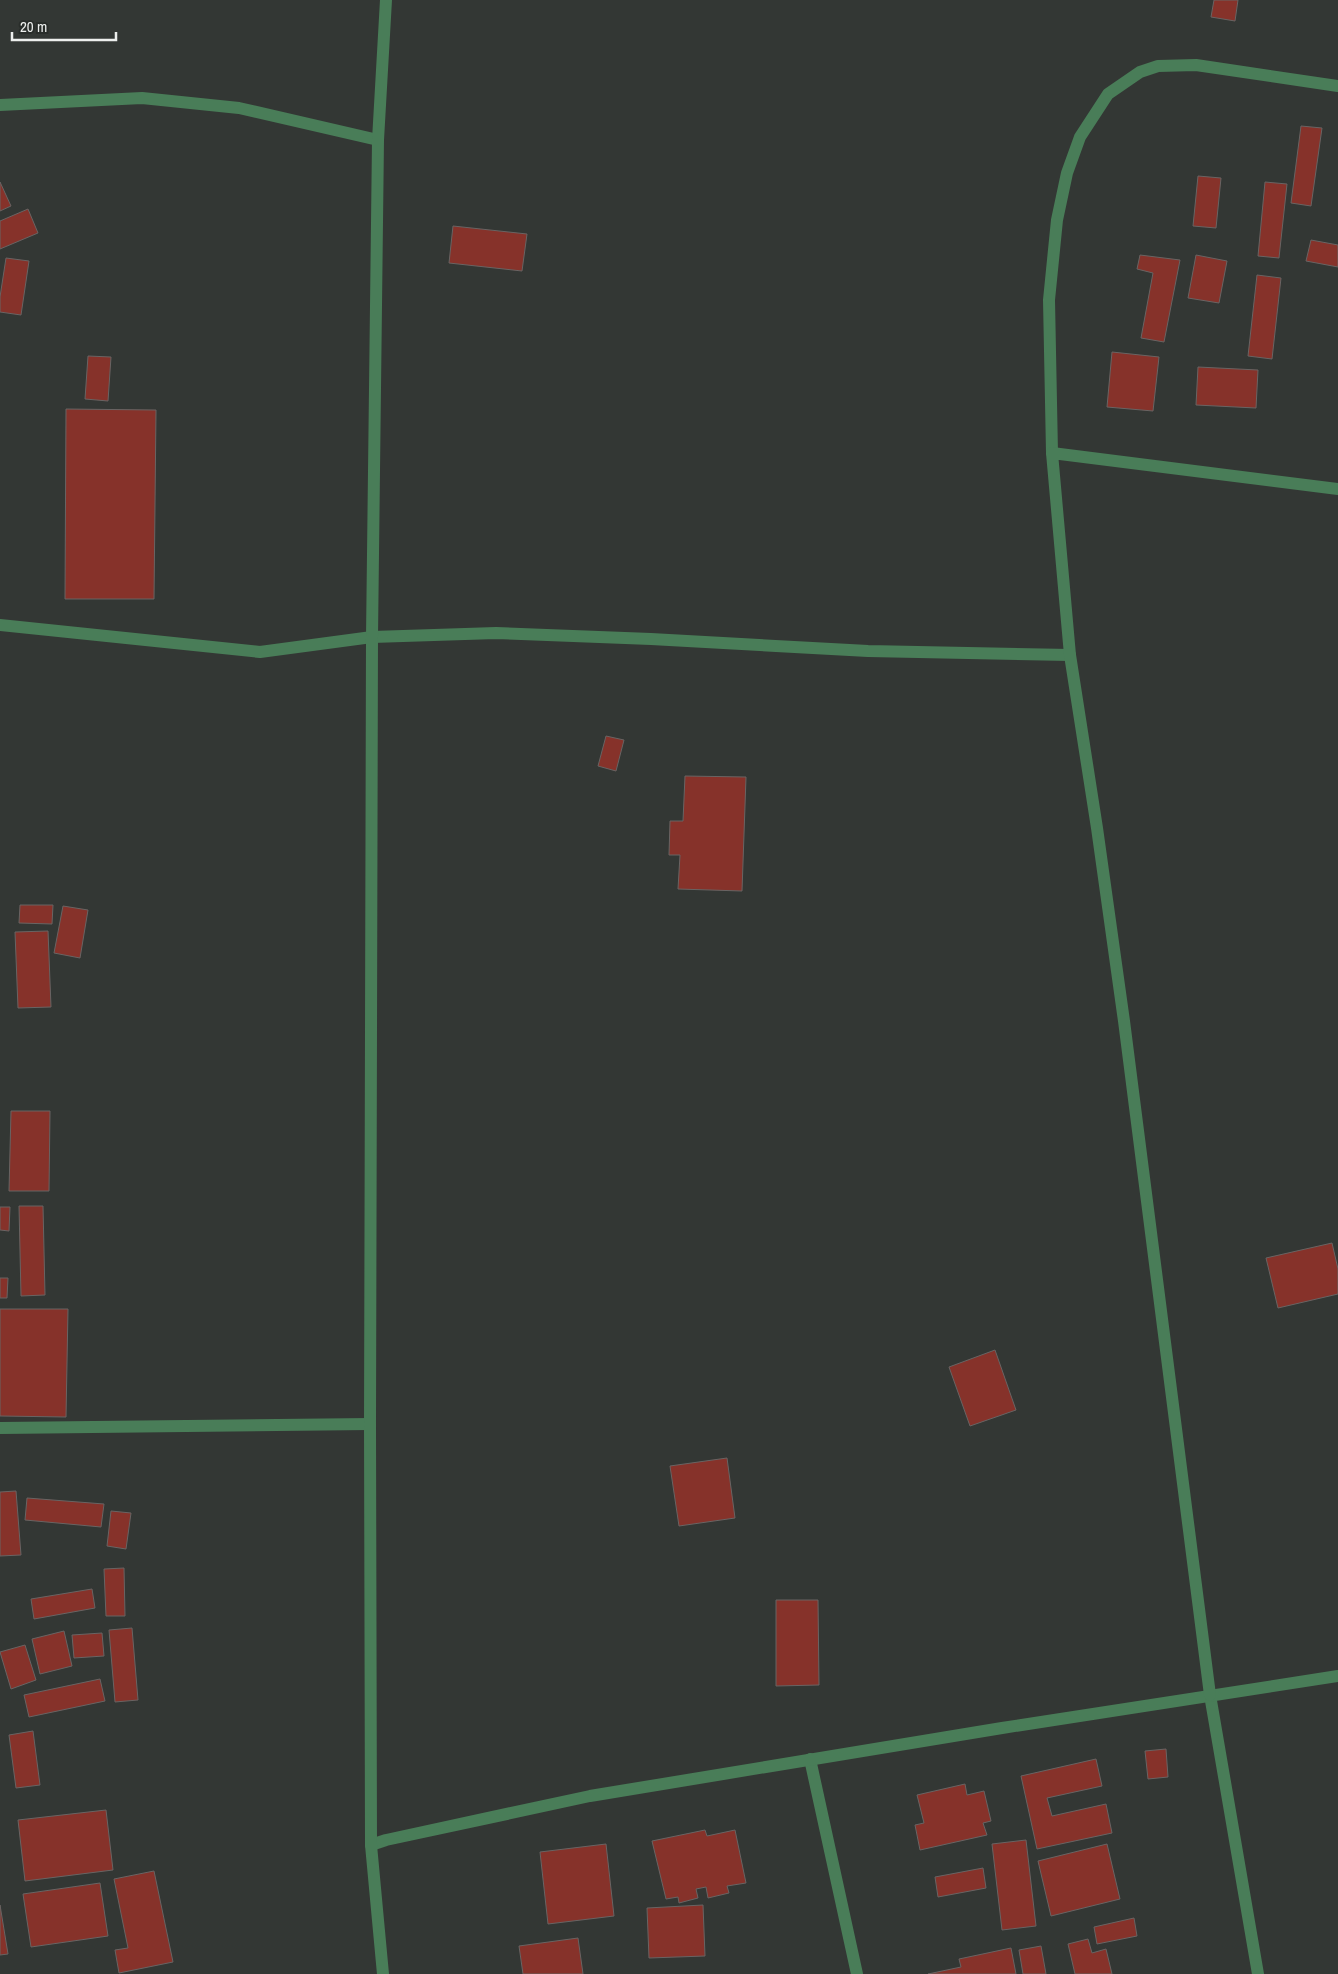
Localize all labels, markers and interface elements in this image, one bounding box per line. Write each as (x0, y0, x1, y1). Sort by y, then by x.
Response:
scale bar (12, 10, 116, 42)
text: 20 m (20, 16, 47, 37)

